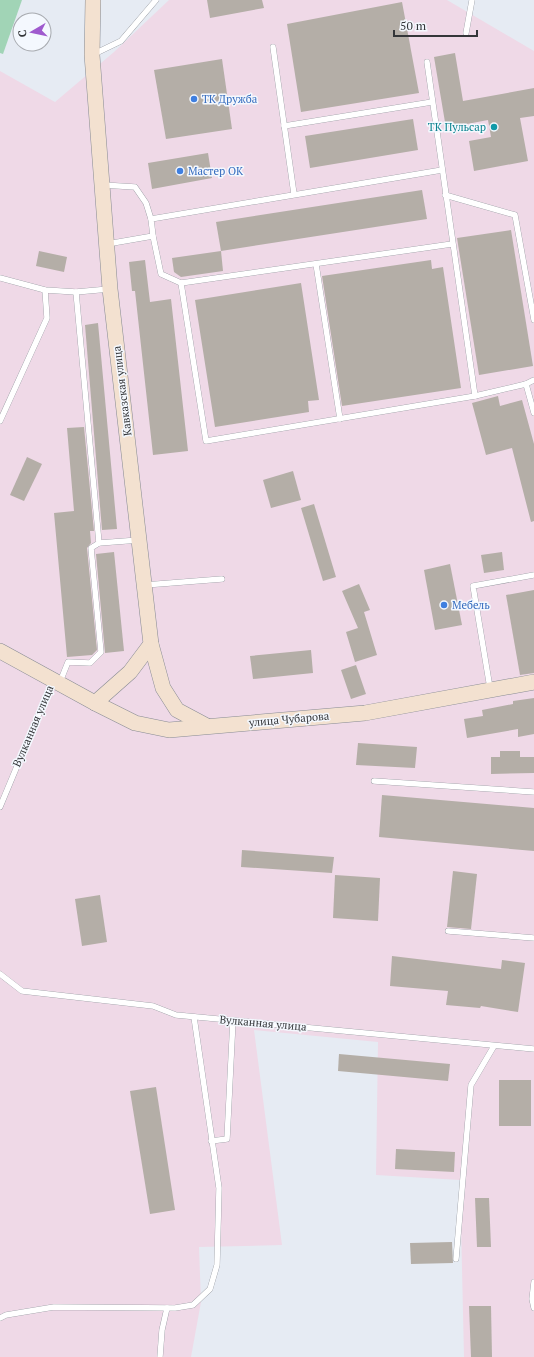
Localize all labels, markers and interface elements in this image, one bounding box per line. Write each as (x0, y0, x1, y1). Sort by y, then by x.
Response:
north arrow (12, 12, 52, 52)
scale bar (394, 12, 477, 38)
text: 50 m (400, 18, 427, 33)
text: С (15, 29, 30, 38)
place label: ТК Дружба (202, 92, 258, 106)
marker: ТК Дружба (189, 94, 199, 104)
place label: ТК Пульсар (428, 120, 486, 134)
marker: ТК Пульсар (489, 122, 499, 132)
place label: Мастер ОК (188, 164, 244, 178)
marker: Мастер ОК (175, 166, 185, 176)
street label: Кавказская улица (109, 345, 134, 437)
place label: Мебель (452, 598, 490, 612)
marker: Мебель (439, 600, 449, 610)
street label: Вулканная улица (9, 683, 57, 769)
street label: улица Чубарова (247, 708, 330, 730)
street label: Вулканная улица (219, 1012, 308, 1034)

